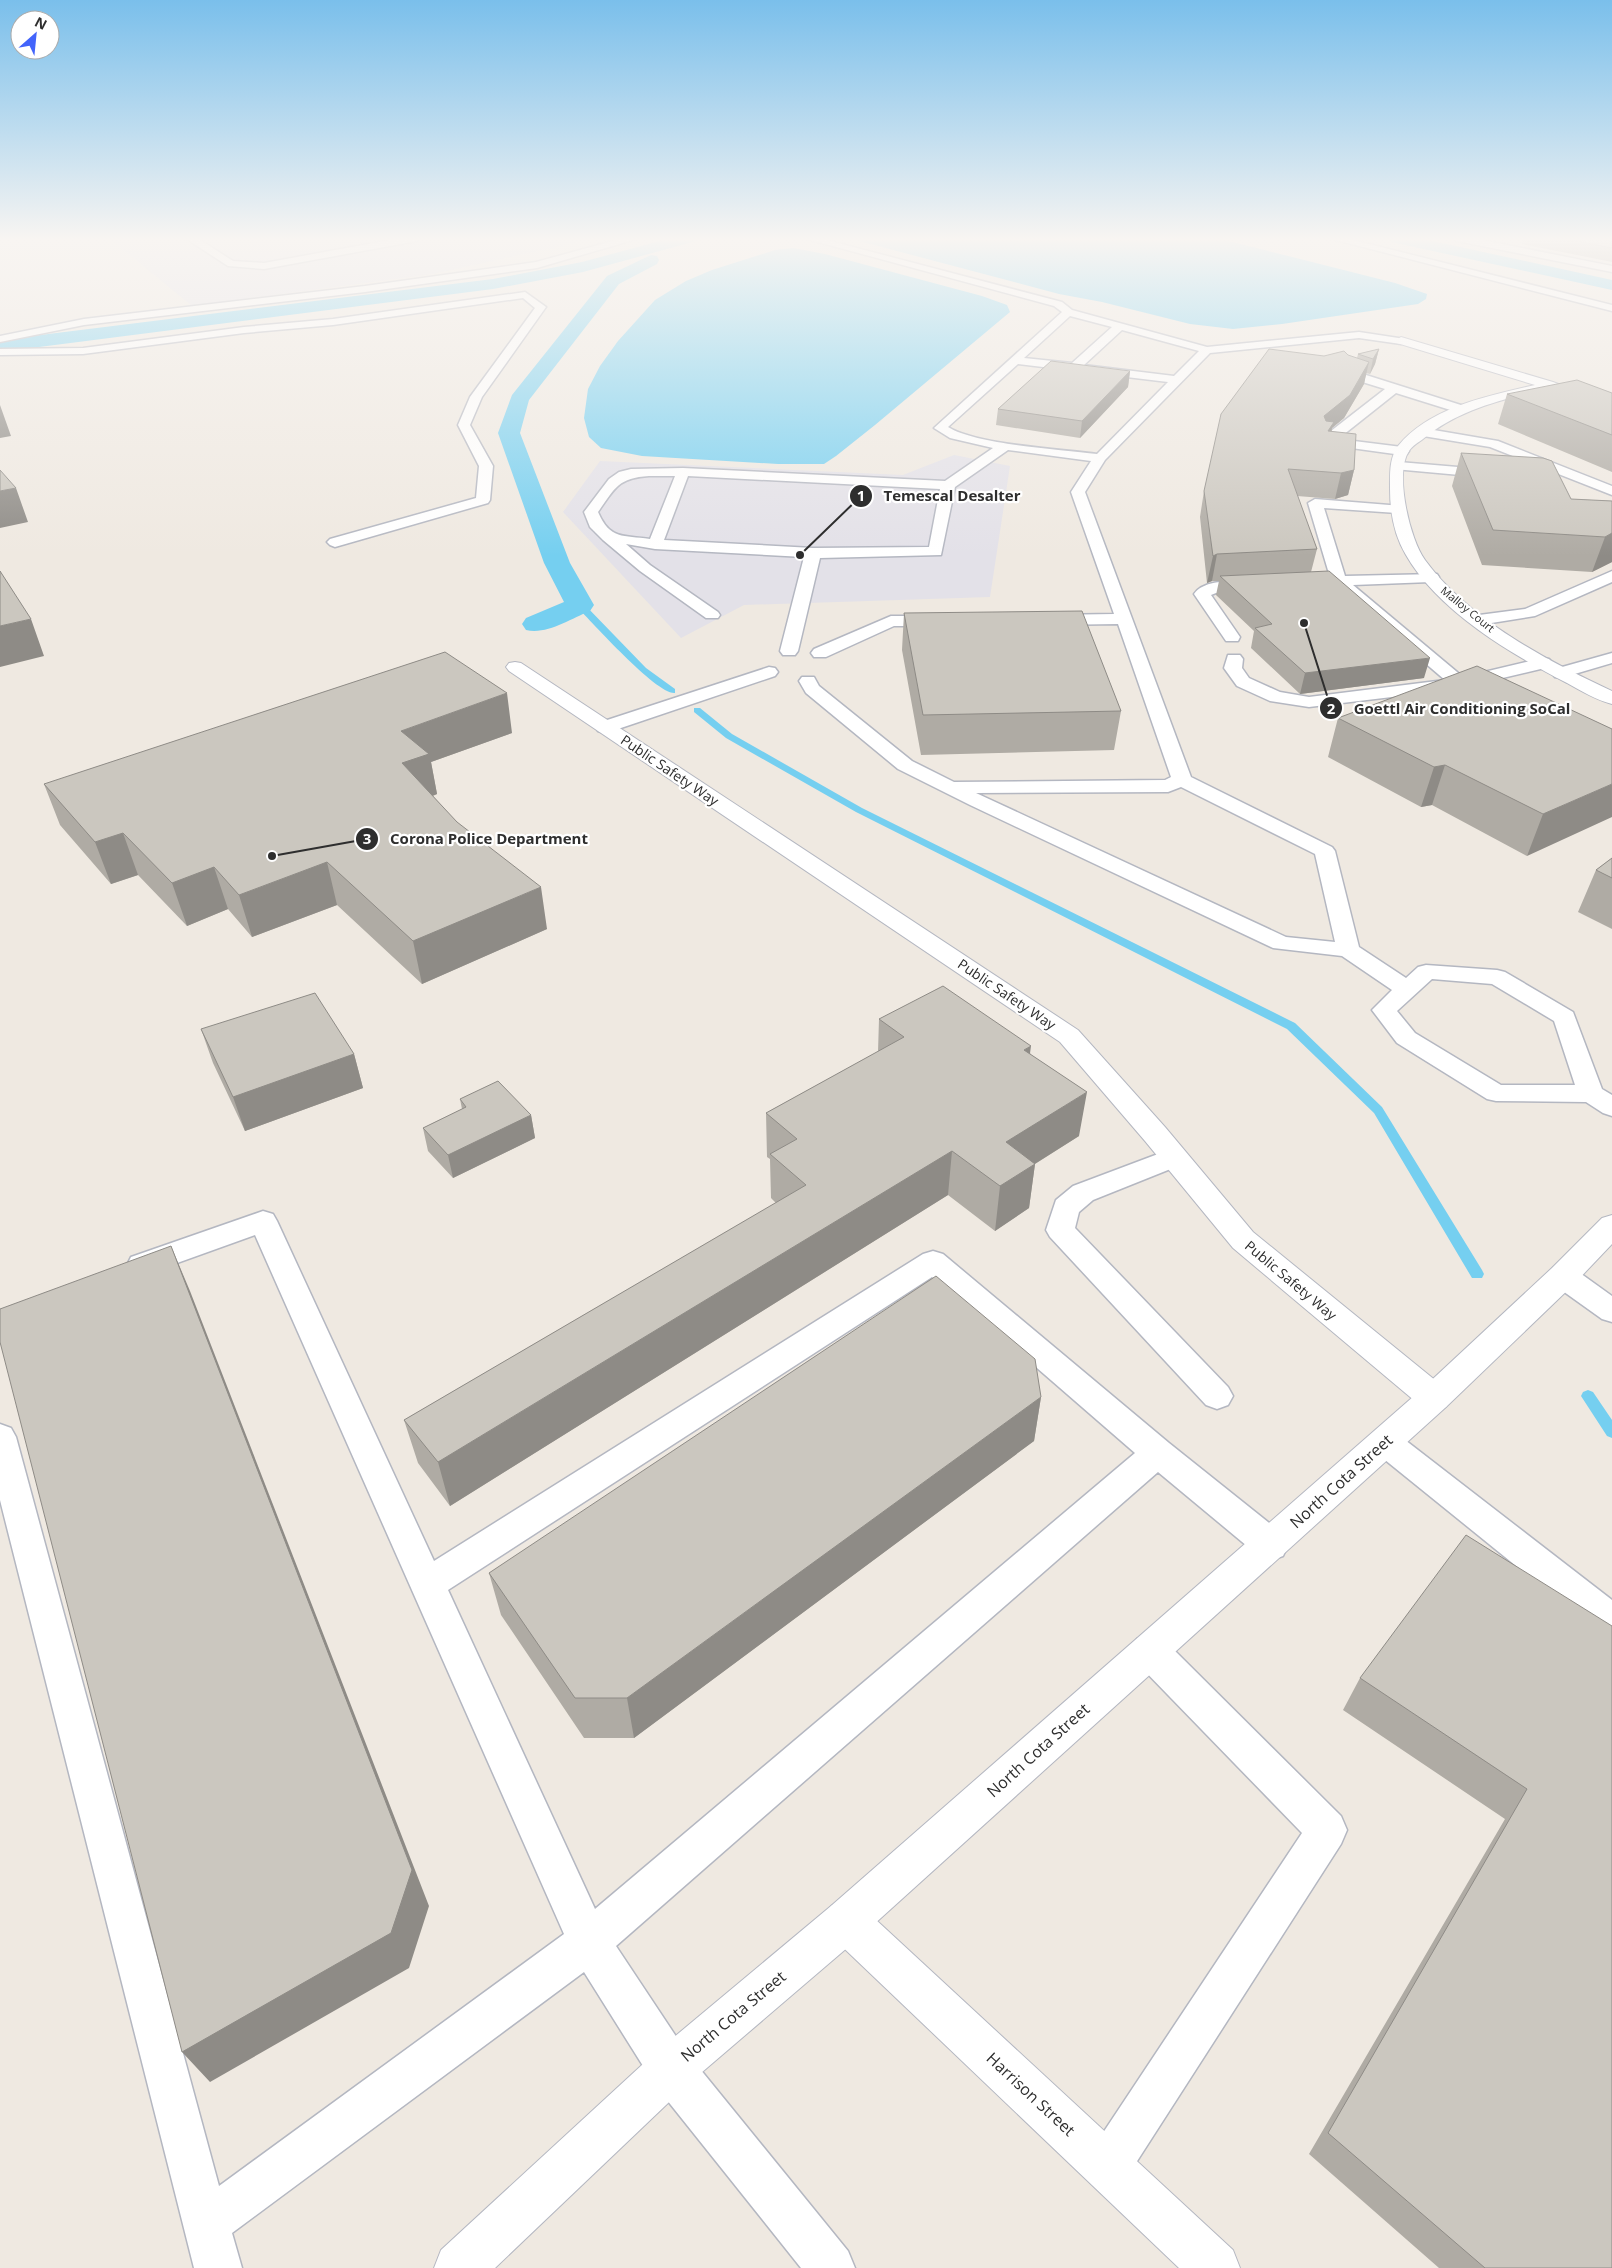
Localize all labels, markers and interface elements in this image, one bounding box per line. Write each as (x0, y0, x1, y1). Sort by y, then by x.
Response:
north arrow (10, 10, 60, 60)
text: N (32, 12, 51, 34)
callout: Temescal Desalter (849, 481, 1031, 511)
text: 1 (857, 485, 865, 505)
text: Temescal Desalter (883, 485, 1021, 505)
street label: Malloy Court (1438, 583, 1498, 635)
callout: Goettl Air Conditioning SoCal (1319, 693, 1581, 723)
text: 2 (1327, 698, 1336, 718)
text: Goettl Air Conditioning SoCal (1354, 698, 1570, 718)
street label: Public Safety Way (617, 730, 724, 810)
callout: Corona Police Department (355, 824, 598, 854)
text: 3 (363, 828, 371, 848)
text: Corona Police Department (390, 828, 588, 848)
street label: Public Safety Way (954, 954, 1061, 1034)
street label: Public Safety Way (1241, 1236, 1342, 1325)
street label: North Cota Street (1285, 1429, 1397, 1533)
street label: North Cota Street (982, 1698, 1094, 1802)
street label: North Cota Street (676, 1965, 790, 2067)
street label: Harrison Street (982, 2047, 1080, 2141)

